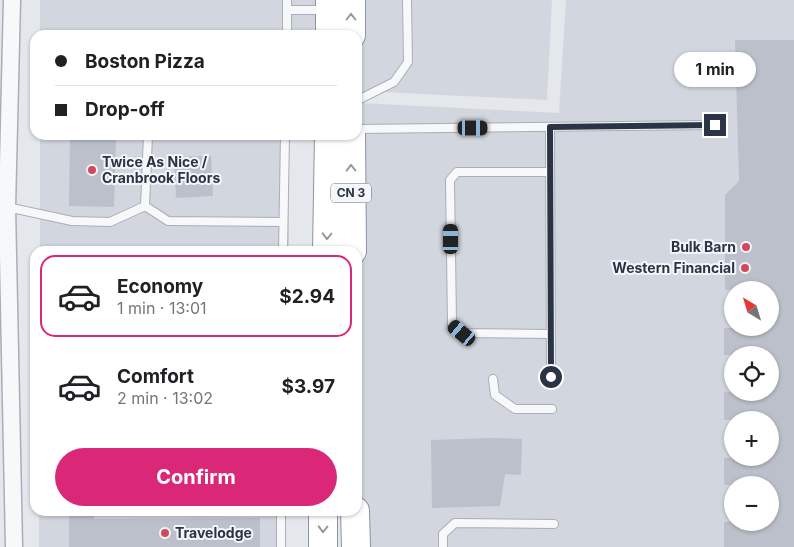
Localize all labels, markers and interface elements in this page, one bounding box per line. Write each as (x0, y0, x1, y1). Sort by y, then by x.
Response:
one-way arrow (346, 13, 356, 21)
text: Boston Pizza (85, 50, 205, 73)
callout: 1 min (674, 52, 756, 88)
text: 1 min (695, 59, 735, 79)
text: Drop-off (85, 98, 165, 121)
route end (704, 114, 726, 136)
car (458, 121, 488, 136)
place label: Twice As Nice / Cranbrook Floors (102, 153, 220, 186)
one-way arrow (346, 163, 356, 171)
marker: Twice As Nice / Cranbrook Floors (86, 164, 98, 176)
road number: CN 3 (331, 184, 371, 202)
car (443, 224, 458, 254)
one-way arrow (322, 232, 332, 240)
place label: Bulk Barn (671, 238, 736, 255)
marker: Bulk Barn (740, 241, 752, 253)
place label: Western Financial (612, 259, 735, 276)
marker: Western Financial (739, 262, 751, 274)
icon: car (57, 274, 102, 319)
text: Economy (117, 275, 203, 298)
north arrow (724, 281, 779, 336)
map controls (724, 281, 779, 531)
text: $2.94 (279, 285, 335, 308)
text: 1 min · 13:01 (117, 298, 207, 318)
car (445, 318, 478, 348)
button: locate (724, 346, 779, 401)
icon: car (57, 364, 102, 409)
text: Comfort (117, 365, 194, 388)
route start (540, 366, 562, 388)
text: $3.97 (282, 375, 335, 398)
text: 2 min · 13:02 (117, 388, 213, 408)
button: + (724, 411, 779, 466)
button: Confirm (55, 448, 337, 506)
button: − (724, 476, 779, 531)
place label: Travelodge (175, 524, 252, 541)
one-way arrow (318, 526, 328, 533)
marker: Travelodge (159, 527, 171, 539)

